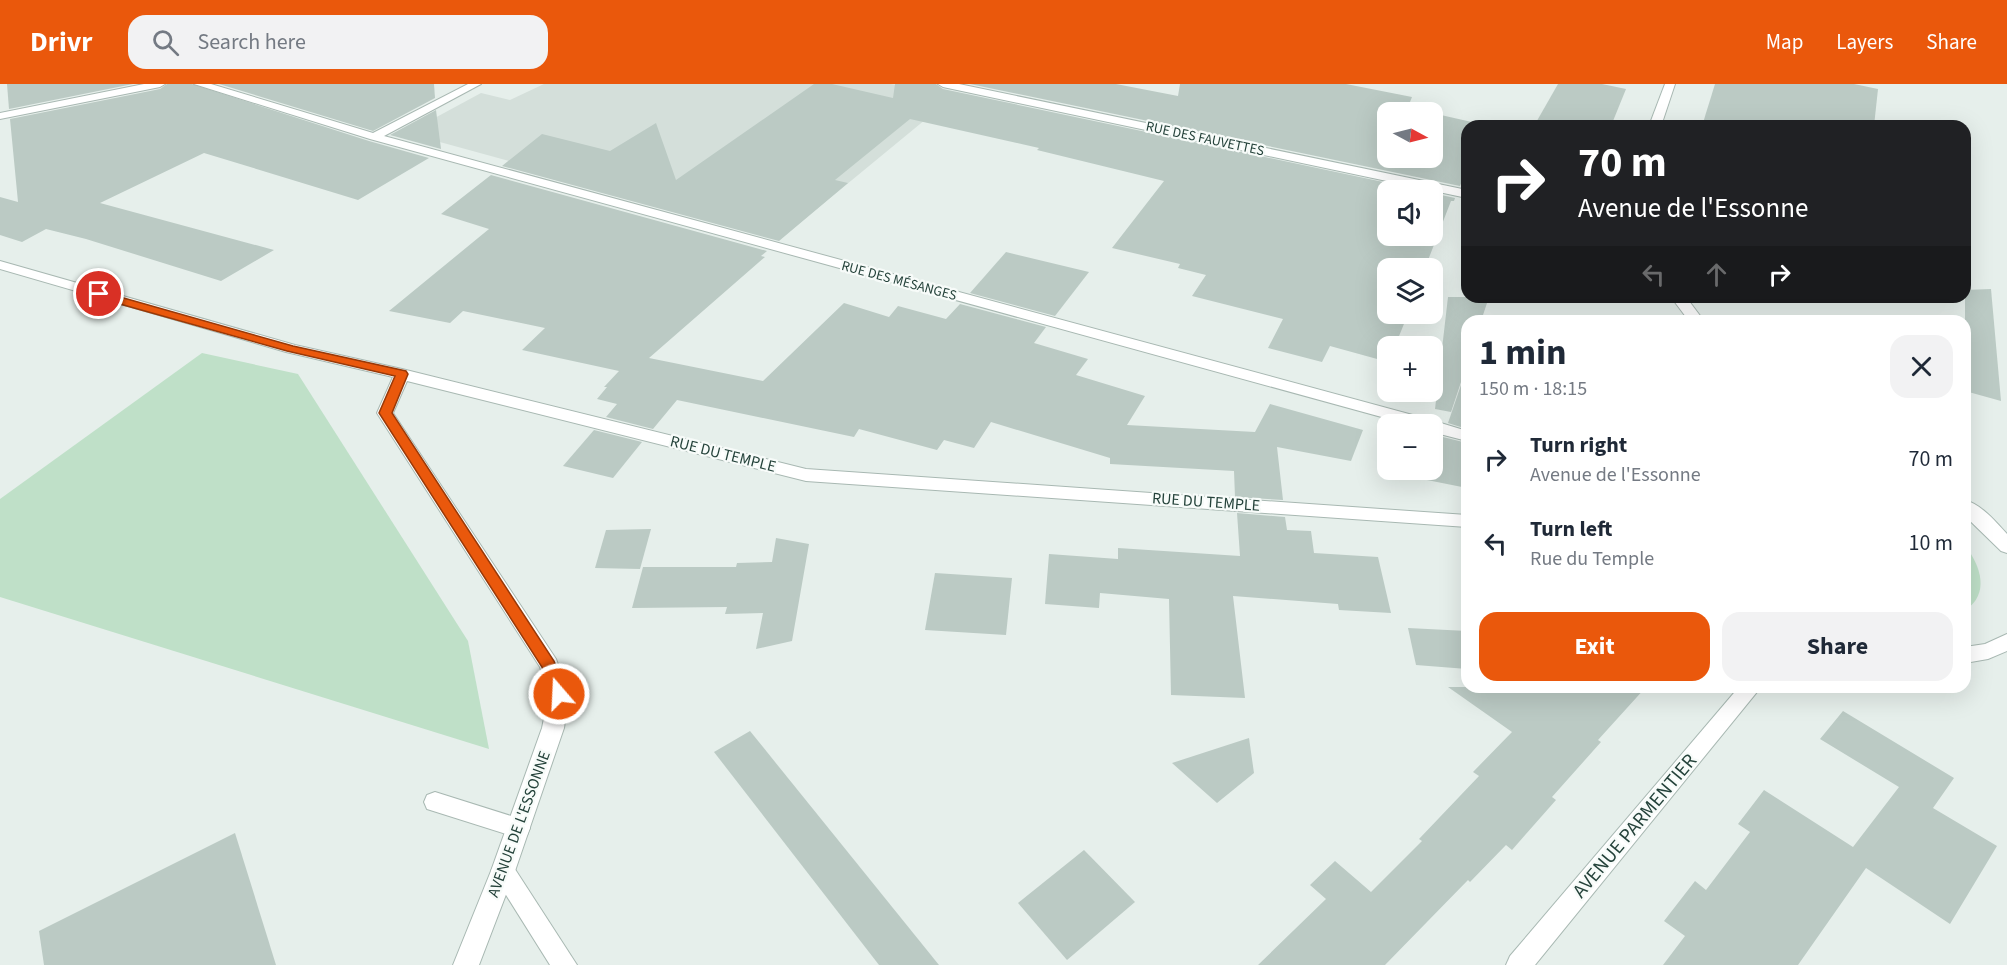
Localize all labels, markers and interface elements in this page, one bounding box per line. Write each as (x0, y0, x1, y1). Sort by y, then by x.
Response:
search box (128, 15, 548, 69)
text: Drivr (30, 22, 92, 62)
icon: search (149, 26, 182, 59)
text: Search here (197, 26, 306, 58)
text: Map (1766, 27, 1803, 57)
text: Layers (1836, 27, 1893, 57)
text: Share (1926, 27, 1977, 57)
north arrow (1377, 102, 1443, 168)
map controls (1377, 102, 1443, 480)
street label: RUE DES FAUVETTES (1144, 117, 1266, 161)
text: 70 m (1578, 133, 1667, 193)
icon: right (1479, 144, 1557, 222)
button: sound (1377, 180, 1443, 246)
text: Avenue de l'Essonne (1578, 189, 1808, 228)
street label: RUE DES MÉSANGES (839, 256, 959, 306)
button: layers (1377, 258, 1443, 324)
icon: left (1637, 258, 1670, 291)
icon: ahead (1700, 258, 1733, 291)
icon: right (1763, 258, 1796, 291)
pin (73, 268, 124, 319)
icon: arrive (82, 277, 115, 310)
text: 1 min (1479, 327, 1567, 378)
button: close (1890, 335, 1953, 398)
button: + (1377, 336, 1443, 402)
text: 150 m · 18:15 (1479, 375, 1587, 403)
button: − (1377, 414, 1443, 480)
text: Turn right (1530, 429, 1627, 461)
street label: RUE DU TEMPLE (668, 430, 778, 478)
icon: right (1479, 443, 1512, 476)
text: 70 m (1908, 443, 1953, 475)
text: Avenue de l'Essonne (1530, 461, 1701, 489)
street label: RUE DU TEMPLE (1151, 487, 1261, 517)
text: Turn left (1530, 513, 1612, 545)
icon: left (1479, 527, 1512, 560)
text: 10 m (1908, 527, 1953, 559)
text: Rue du Temple (1530, 545, 1654, 573)
button: Exit (1479, 612, 1710, 681)
button: Share (1722, 612, 1953, 681)
position arrow (527, 662, 591, 726)
street label: AVENUE DE L'ESSONNE (482, 748, 556, 900)
street label: AVENUE PARMENTIER (1566, 748, 1704, 904)

